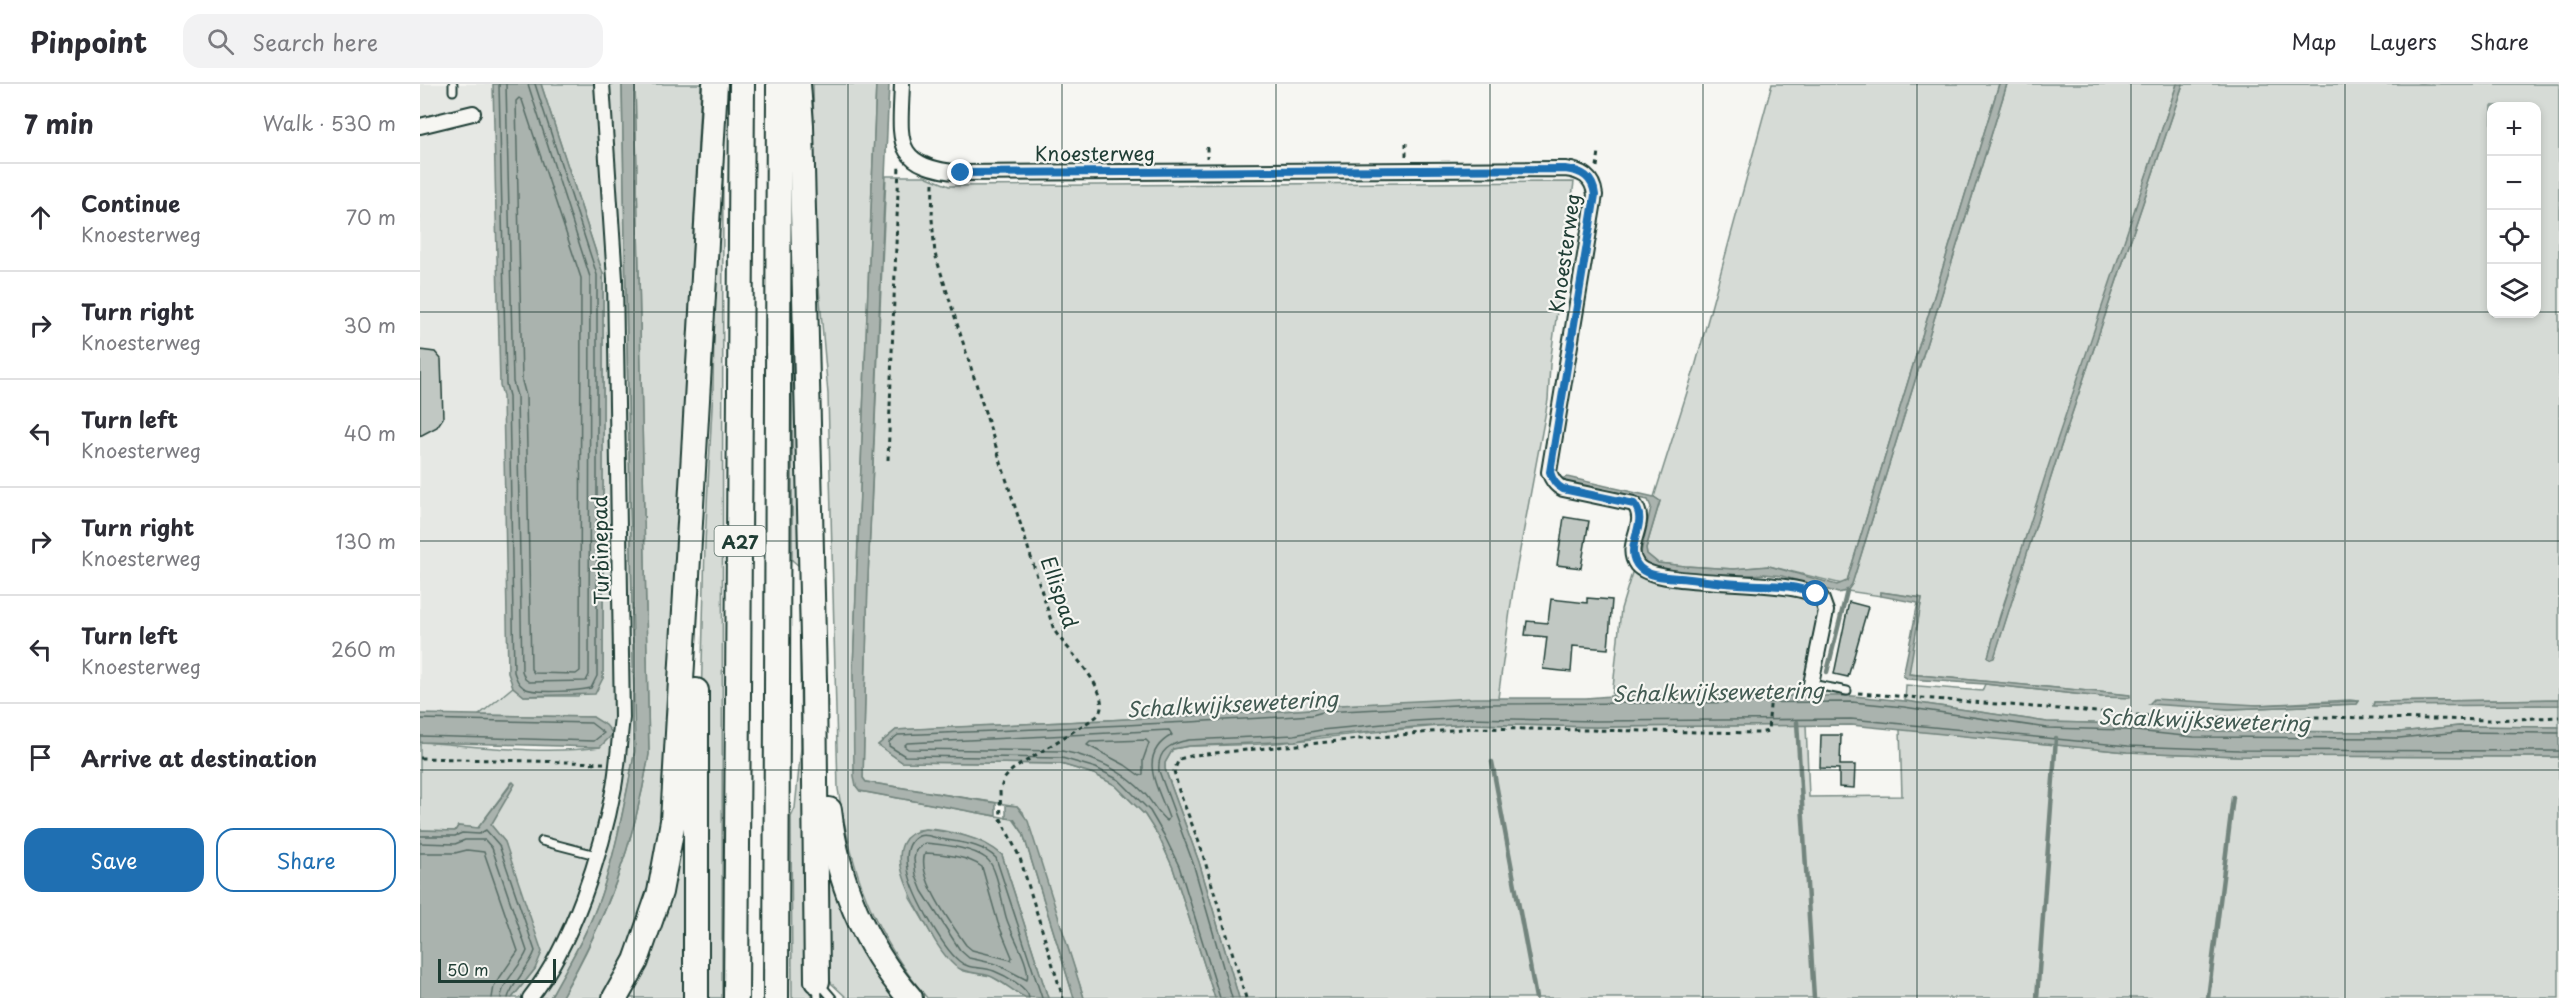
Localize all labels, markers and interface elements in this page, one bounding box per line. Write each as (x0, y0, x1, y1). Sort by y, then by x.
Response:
search box (183, 14, 603, 68)
text: Pinpoint (30, 20, 147, 63)
icon: search (204, 25, 237, 58)
text: Search here (252, 25, 378, 58)
text: Map (2292, 25, 2336, 57)
text: Layers (2369, 25, 2437, 57)
text: Share (2470, 25, 2529, 57)
map controls (2487, 102, 2541, 318)
button: + (2487, 102, 2541, 156)
text: 7 min (24, 104, 94, 143)
text: Walk · 530 m (263, 108, 396, 138)
street label: Knoesterweg (1035, 138, 1155, 168)
button: − (2487, 156, 2541, 210)
route end (947, 159, 973, 185)
text: Continue (81, 186, 180, 219)
street label: Knoesterweg (1541, 191, 1587, 315)
icon: ahead (24, 201, 57, 234)
text: 70 m (346, 202, 396, 232)
button: locate (2487, 210, 2541, 264)
text: Knoesterweg (81, 219, 201, 249)
button: layers (2487, 264, 2541, 318)
text: Turn right (81, 294, 194, 327)
icon: right (24, 309, 57, 342)
text: 30 m (343, 310, 396, 340)
text: Knoesterweg (81, 327, 201, 357)
text: Turn left (81, 402, 178, 435)
icon: left (24, 417, 57, 450)
text: 40 m (344, 418, 396, 448)
text: Knoesterweg (81, 435, 201, 465)
street label: Turbinepad (584, 495, 616, 605)
text: Turn right (81, 510, 194, 543)
icon: right (24, 525, 57, 558)
text: 130 m (336, 526, 396, 556)
road number: A27 (714, 526, 766, 556)
text: Knoesterweg (81, 543, 201, 573)
street label: Ellispad (1034, 552, 1086, 632)
route start (1802, 580, 1828, 606)
text: Turn left (81, 618, 178, 651)
icon: left (24, 633, 57, 666)
text: 260 m (331, 634, 396, 664)
text: Knoesterweg (81, 651, 201, 681)
water label: Schalkwijksewetering (1612, 673, 1826, 709)
water label: Schalkwijksewetering (1126, 681, 1340, 725)
water label: Schalkwijksewetering (2098, 699, 2312, 739)
icon: arrive (24, 741, 57, 774)
text: Arrive at destination (81, 741, 317, 774)
button: Save (24, 828, 204, 892)
button: Share (216, 828, 396, 892)
scale bar (438, 956, 556, 984)
text: 50 m (447, 957, 488, 981)

